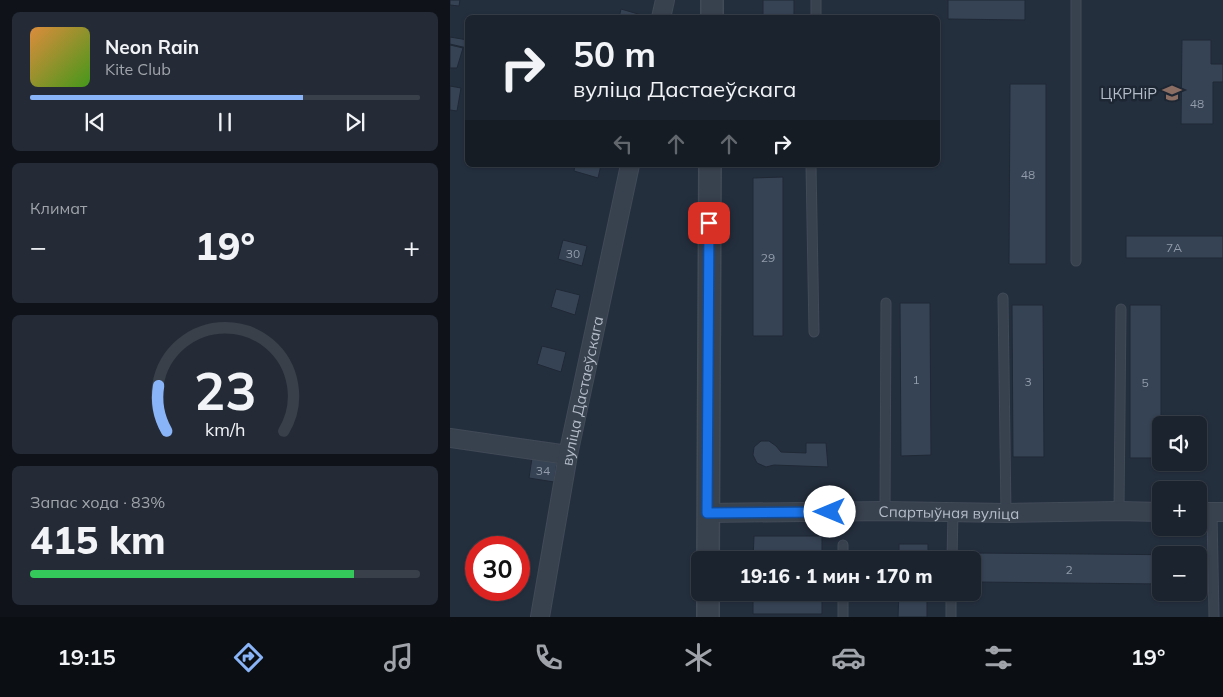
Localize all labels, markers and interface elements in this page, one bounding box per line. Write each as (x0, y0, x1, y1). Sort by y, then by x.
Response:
text: 50 m (573, 32, 656, 76)
text: Neon Rain (105, 35, 199, 59)
icon: right (490, 35, 555, 100)
text: Kite Club (105, 59, 171, 79)
text: вуліца Дастаеўскага (573, 75, 796, 103)
school or university icon: ЦКРНіР (1161, 82, 1183, 104)
place label: ЦКРНіР (1100, 84, 1157, 103)
house number: 48 (1190, 96, 1204, 111)
icon: previous (81, 108, 109, 136)
icon: pause (211, 108, 239, 136)
icon: next (341, 108, 369, 136)
icon: left (609, 130, 637, 158)
icon: ahead (662, 130, 690, 158)
icon: ahead (715, 130, 743, 158)
icon: right (768, 130, 796, 158)
house number: 48 (1021, 167, 1035, 182)
text: Климат (30, 198, 87, 218)
pin (688, 202, 730, 244)
icon: arrive (695, 209, 723, 237)
text: 19° (195, 222, 255, 270)
text: − (30, 229, 47, 264)
text: + (403, 229, 420, 264)
house number: 7А (1166, 240, 1182, 255)
house number: 30 (566, 246, 580, 261)
house number: 29 (761, 250, 775, 265)
street label: вуліца Дастаеўскага (557, 314, 607, 467)
text: 23 (194, 358, 256, 423)
house number: 1 (912, 372, 920, 387)
house number: 3 (1024, 374, 1032, 389)
house number: 5 (1141, 375, 1149, 390)
map controls (1152, 416, 1207, 601)
button: sound (1152, 416, 1207, 471)
text: km/h (205, 418, 245, 440)
house number: 34 (536, 463, 550, 478)
button: + (1152, 481, 1207, 536)
position arrow (803, 485, 855, 537)
text: Запас хода · 83% (30, 492, 165, 512)
street label: Спартыўная вуліца (878, 501, 1020, 523)
text: 415 km (30, 516, 166, 564)
speed limit sign: 30 (465, 536, 530, 601)
button: − (1152, 546, 1207, 601)
house number: 2 (1065, 562, 1073, 577)
text: 19:16 · 1 мин · 170 m (739, 564, 933, 588)
icon: directions (231, 640, 266, 675)
icon: music (381, 640, 416, 675)
icon: phone (531, 640, 566, 675)
icon: climate (681, 640, 716, 675)
icon: car (831, 640, 866, 675)
icon: filters (981, 640, 1016, 675)
text: 19:15 (57, 643, 116, 671)
text: 19° (1131, 643, 1165, 671)

